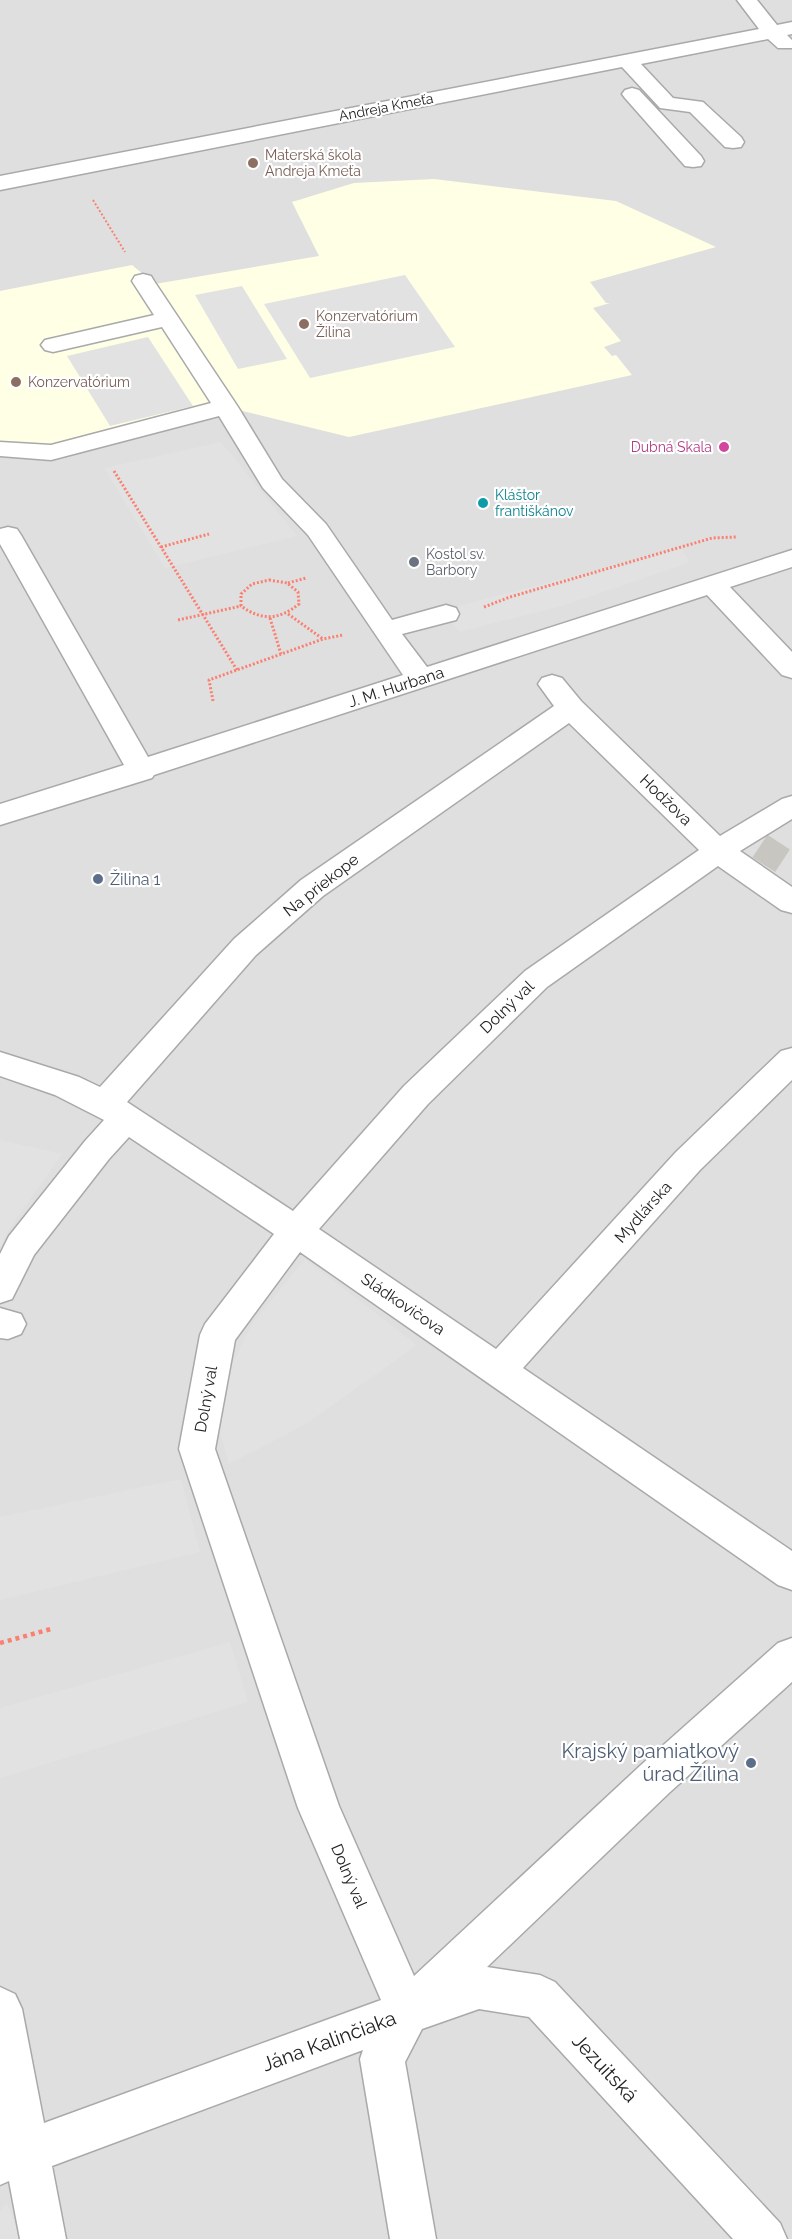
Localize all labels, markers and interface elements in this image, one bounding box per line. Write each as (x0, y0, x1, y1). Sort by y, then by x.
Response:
street label: Andreja Kmeťa (337, 90, 435, 124)
place label: Materská škola Andreja Kmeťa (265, 147, 361, 179)
marker: Materská škola Andreja Kmeťa (246, 156, 260, 170)
place label: Konzervatórium Žilina (316, 308, 418, 340)
marker: Konzervatórium Žilina (297, 317, 311, 331)
place label: Konzervatórium (28, 374, 130, 390)
marker: Konzervatórium (9, 375, 23, 389)
place label: Dubná Skala (631, 439, 712, 455)
marker: Dubná Skala (717, 440, 731, 454)
place label: Kláštor františkánov (495, 487, 574, 519)
marker: Kláštor františkánov (476, 496, 490, 510)
place label: Kostol sv. Barbory (426, 546, 485, 578)
marker: Kostol sv. Barbory (407, 555, 421, 569)
street label: J. M. Hurbana (346, 663, 446, 711)
street label: Hodžova (636, 771, 696, 829)
street label: Na priekope (280, 850, 362, 920)
place label: Žilina 1 (110, 869, 161, 889)
marker: Žilina 1 (91, 872, 105, 886)
street label: Dolný val (476, 976, 538, 1037)
street label: Mydlárska (611, 1177, 675, 1247)
street label: Sládkovičova (357, 1269, 449, 1339)
street label: Dolný val (191, 1363, 221, 1434)
place label: Krajský pamiatkový úrad Žilina (562, 1739, 739, 1786)
marker: Krajský pamiatkový úrad Žilina (744, 1756, 758, 1770)
street label: Dolný val (327, 1841, 371, 1911)
street label: Jána Kalinčiaka (259, 2006, 399, 2076)
street label: Jezuitská (567, 2029, 643, 2107)

